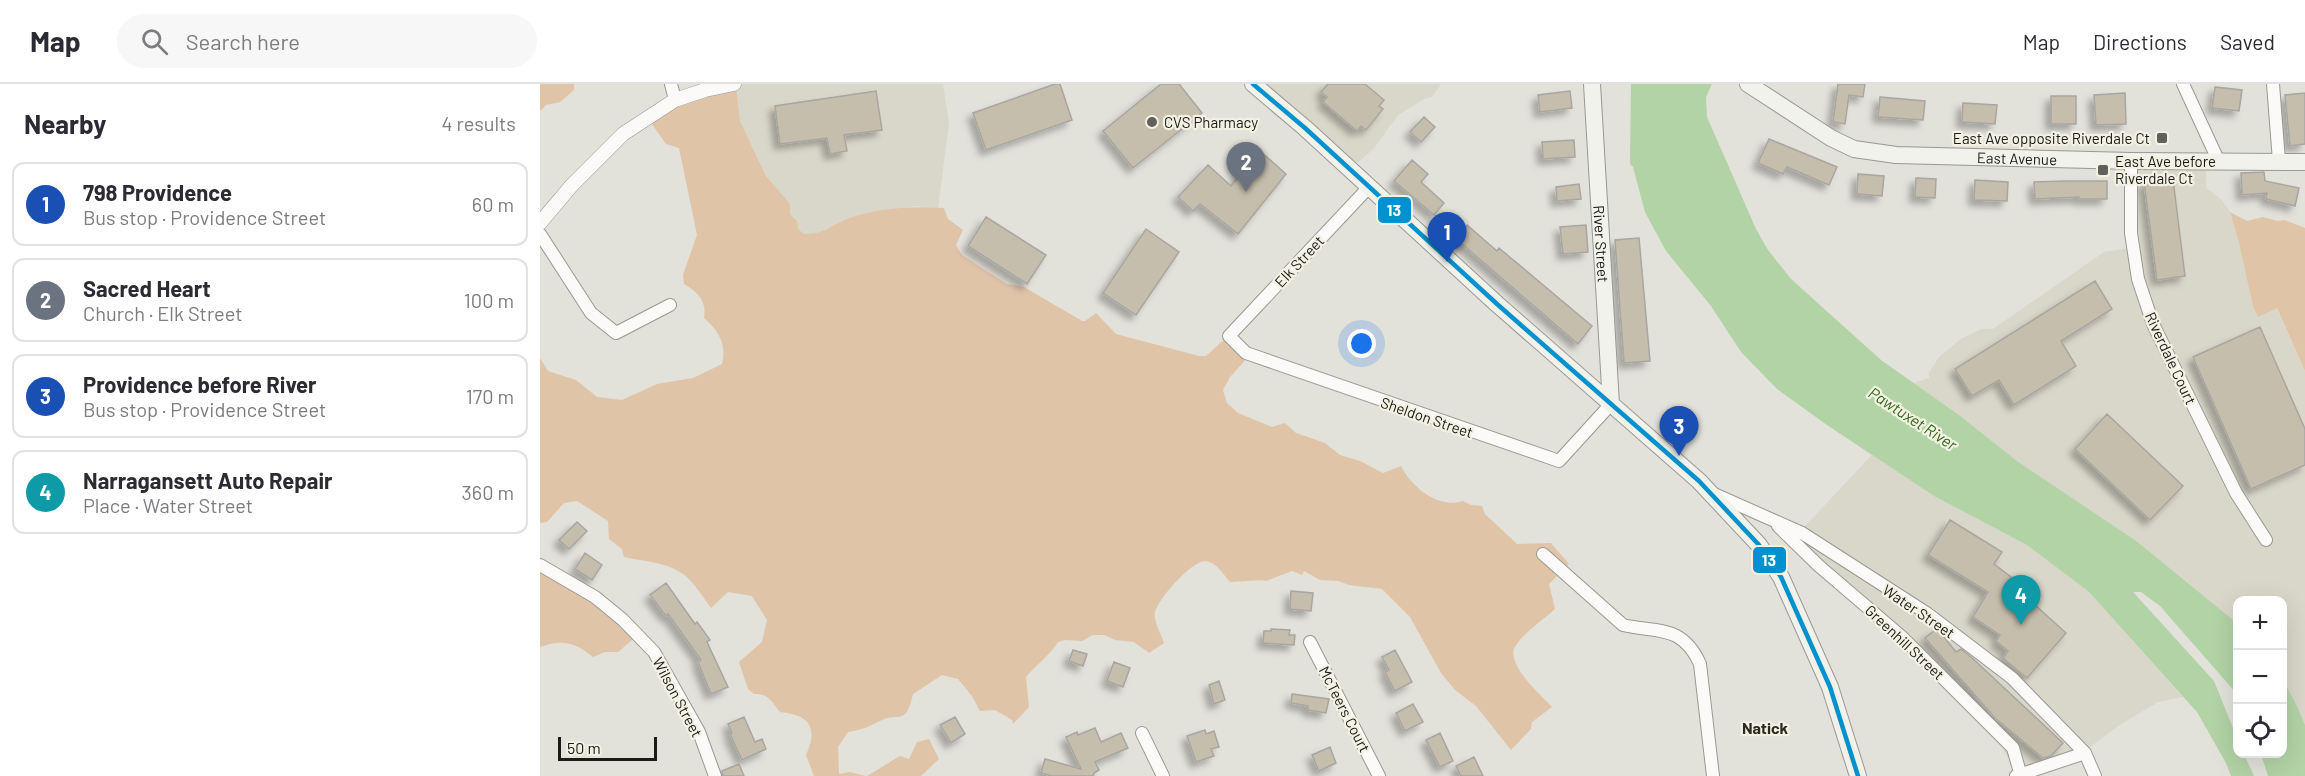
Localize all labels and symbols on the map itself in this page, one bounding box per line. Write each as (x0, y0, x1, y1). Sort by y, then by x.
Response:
place label: CVS Pharmacy (1164, 113, 1258, 131)
marker: CVS Pharmacy (1145, 115, 1159, 129)
place label: East Ave opposite Riverdale Ct (1953, 129, 2150, 147)
marker: East Ave opposite Riverdale Ct (2155, 131, 2169, 145)
pin: 2 (1226, 142, 1266, 192)
street label: East Avenue (1977, 148, 2057, 168)
place label: East Ave before Riverdale Ct (2115, 152, 2216, 187)
marker: East Ave before Riverdale Ct (2096, 163, 2110, 177)
line badge: 13 (1377, 196, 1412, 224)
text: 13 (1387, 200, 1401, 219)
street label: River Street (1590, 205, 1613, 283)
pin: 1 (1428, 212, 1466, 262)
street label: Elk Street (1271, 231, 1327, 291)
street label: Riverdale Court (2142, 309, 2200, 407)
your location (1347, 329, 1376, 358)
water label: Pawtuxet River (1865, 382, 1962, 454)
street label: Sheldon Street (1378, 393, 1476, 441)
pin: 3 (1660, 406, 1698, 456)
line badge: 13 (1752, 546, 1787, 574)
text: 13 (1762, 550, 1776, 569)
pin: 4 (2002, 576, 2040, 625)
street label: Water Street (1880, 580, 1958, 642)
street label: Greenhill Street (1862, 601, 1948, 683)
street label: Wilson Street (649, 654, 707, 740)
street label: McTeers Court (1316, 663, 1374, 755)
district label: Natick (1742, 718, 1789, 737)
scale bar (558, 734, 657, 762)

